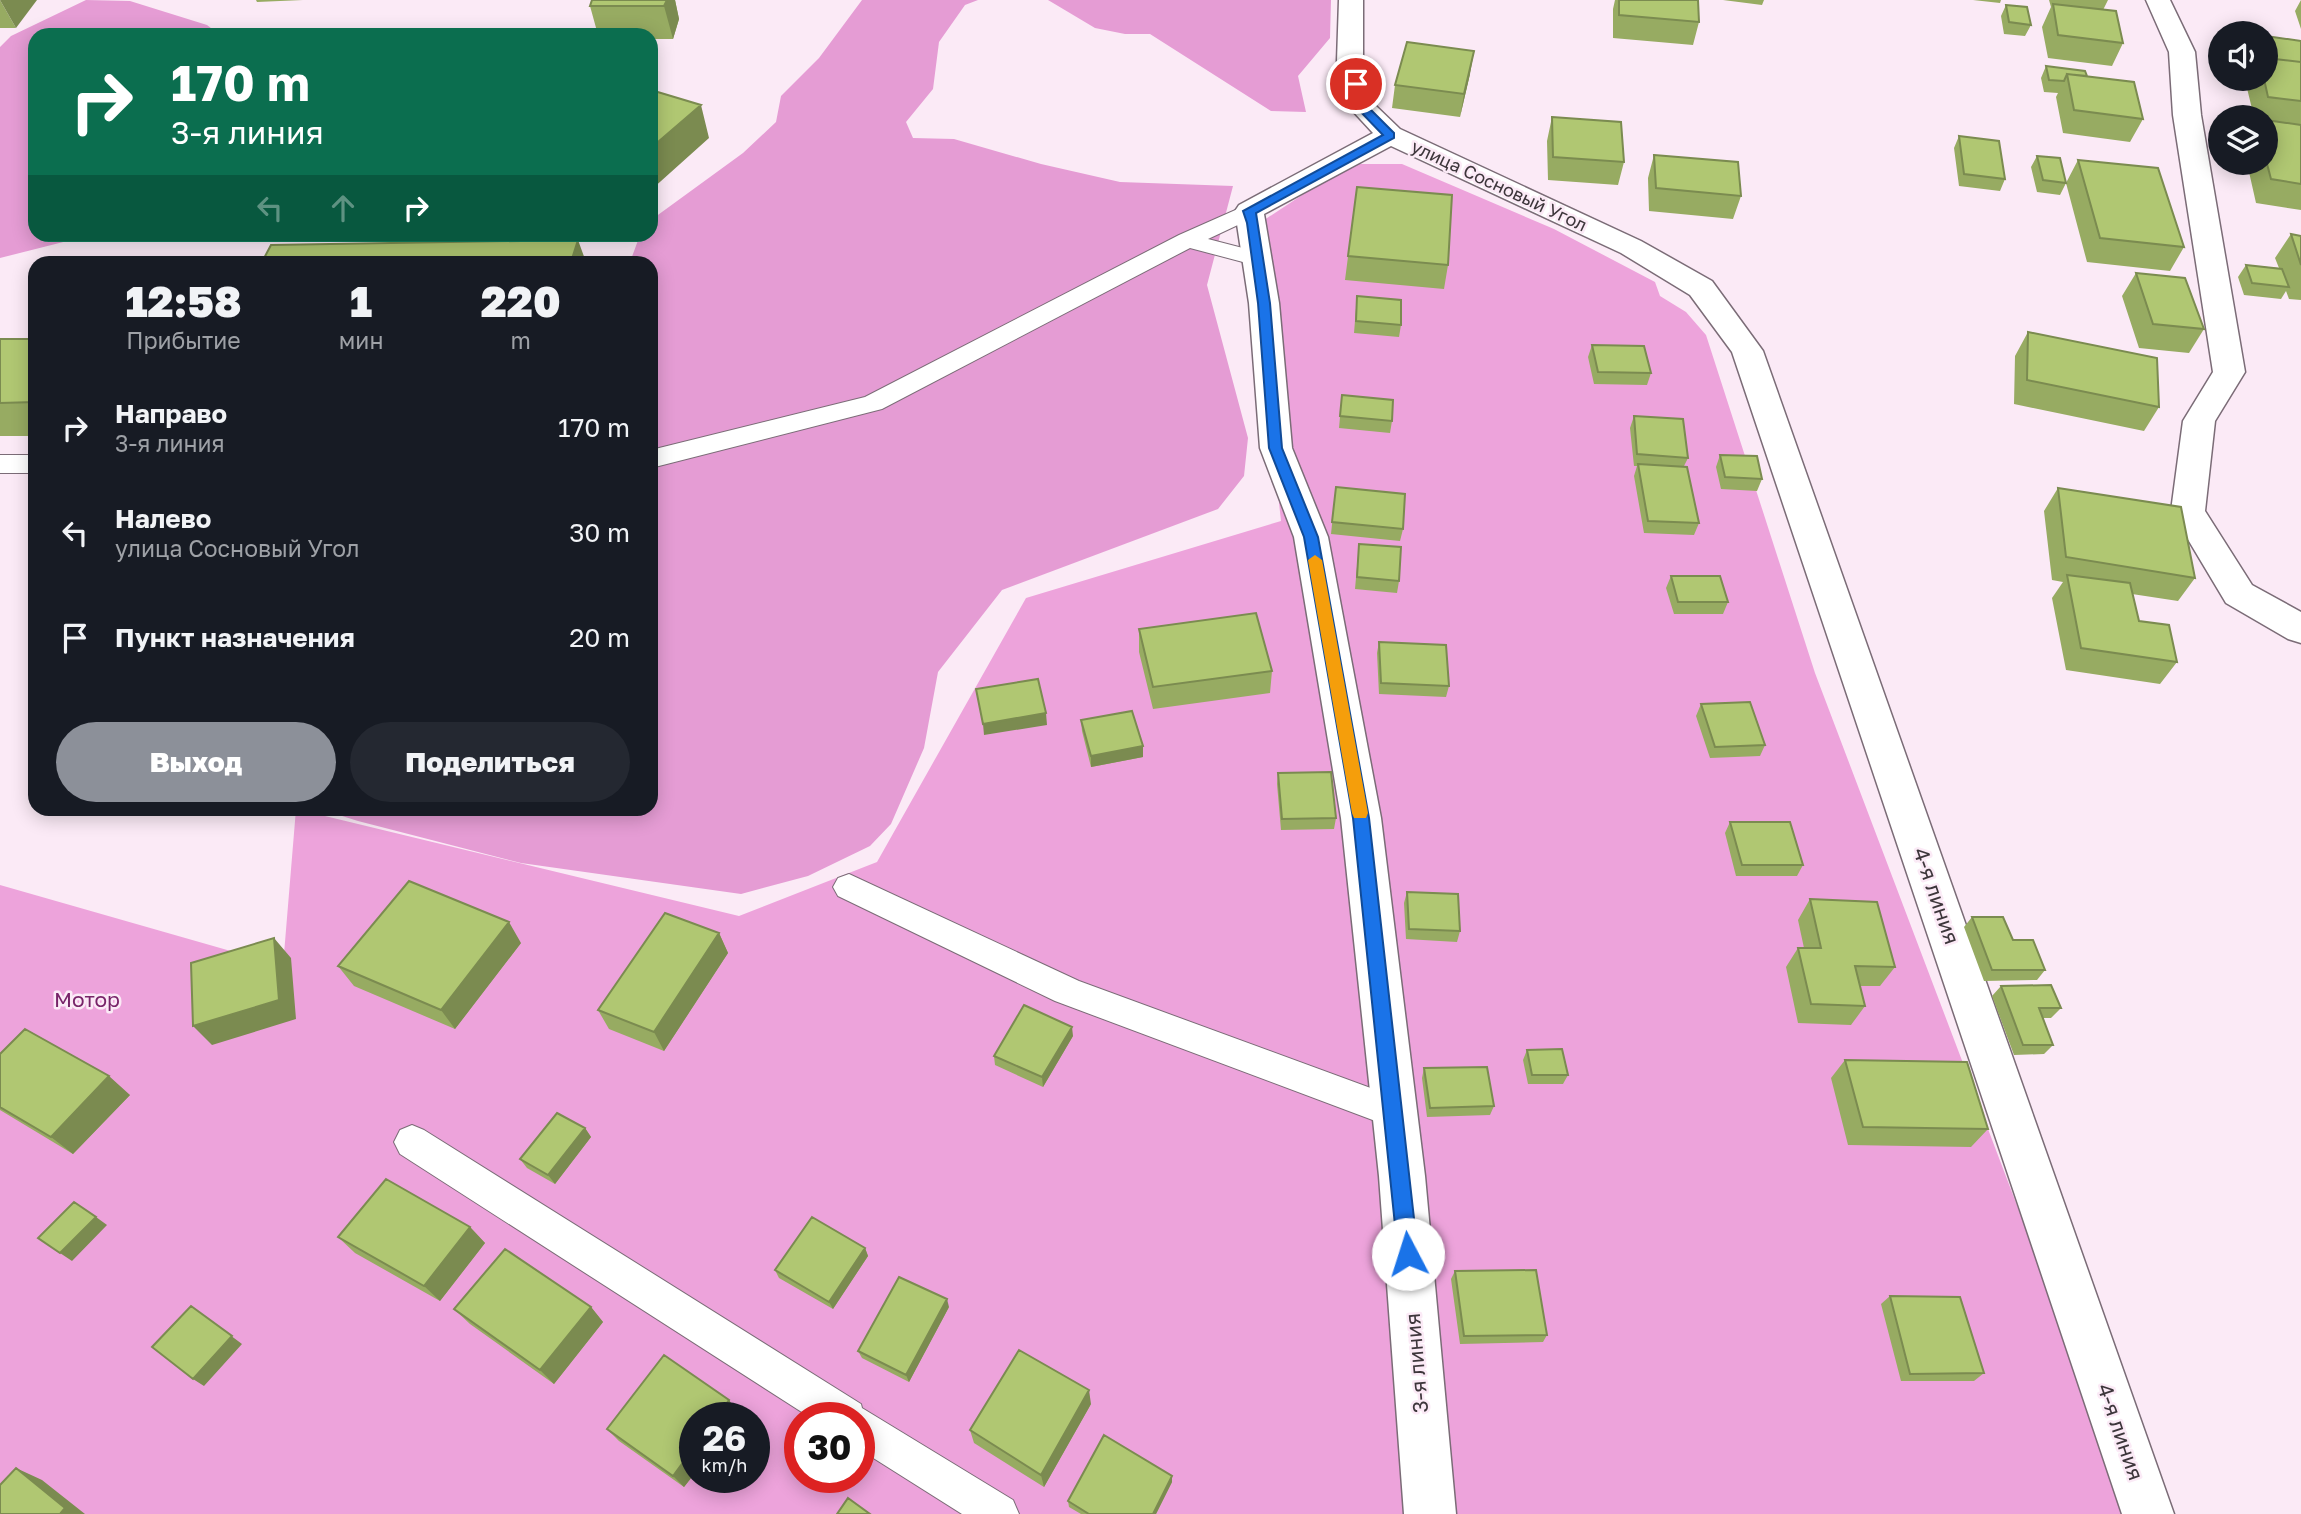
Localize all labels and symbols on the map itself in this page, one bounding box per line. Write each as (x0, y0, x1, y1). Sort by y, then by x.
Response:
pin (1326, 54, 1386, 114)
street label: улица Сосновый Угол (1408, 135, 1591, 235)
street label: 4-я линия (1908, 844, 1966, 948)
park label: Мотор (54, 986, 120, 1012)
position arrow (1371, 1217, 1445, 1291)
street label: 3-я линия (1399, 1312, 1433, 1414)
street label: 4-я линия (2092, 1380, 2150, 1484)
speed limit sign: 30 (784, 1402, 875, 1493)

